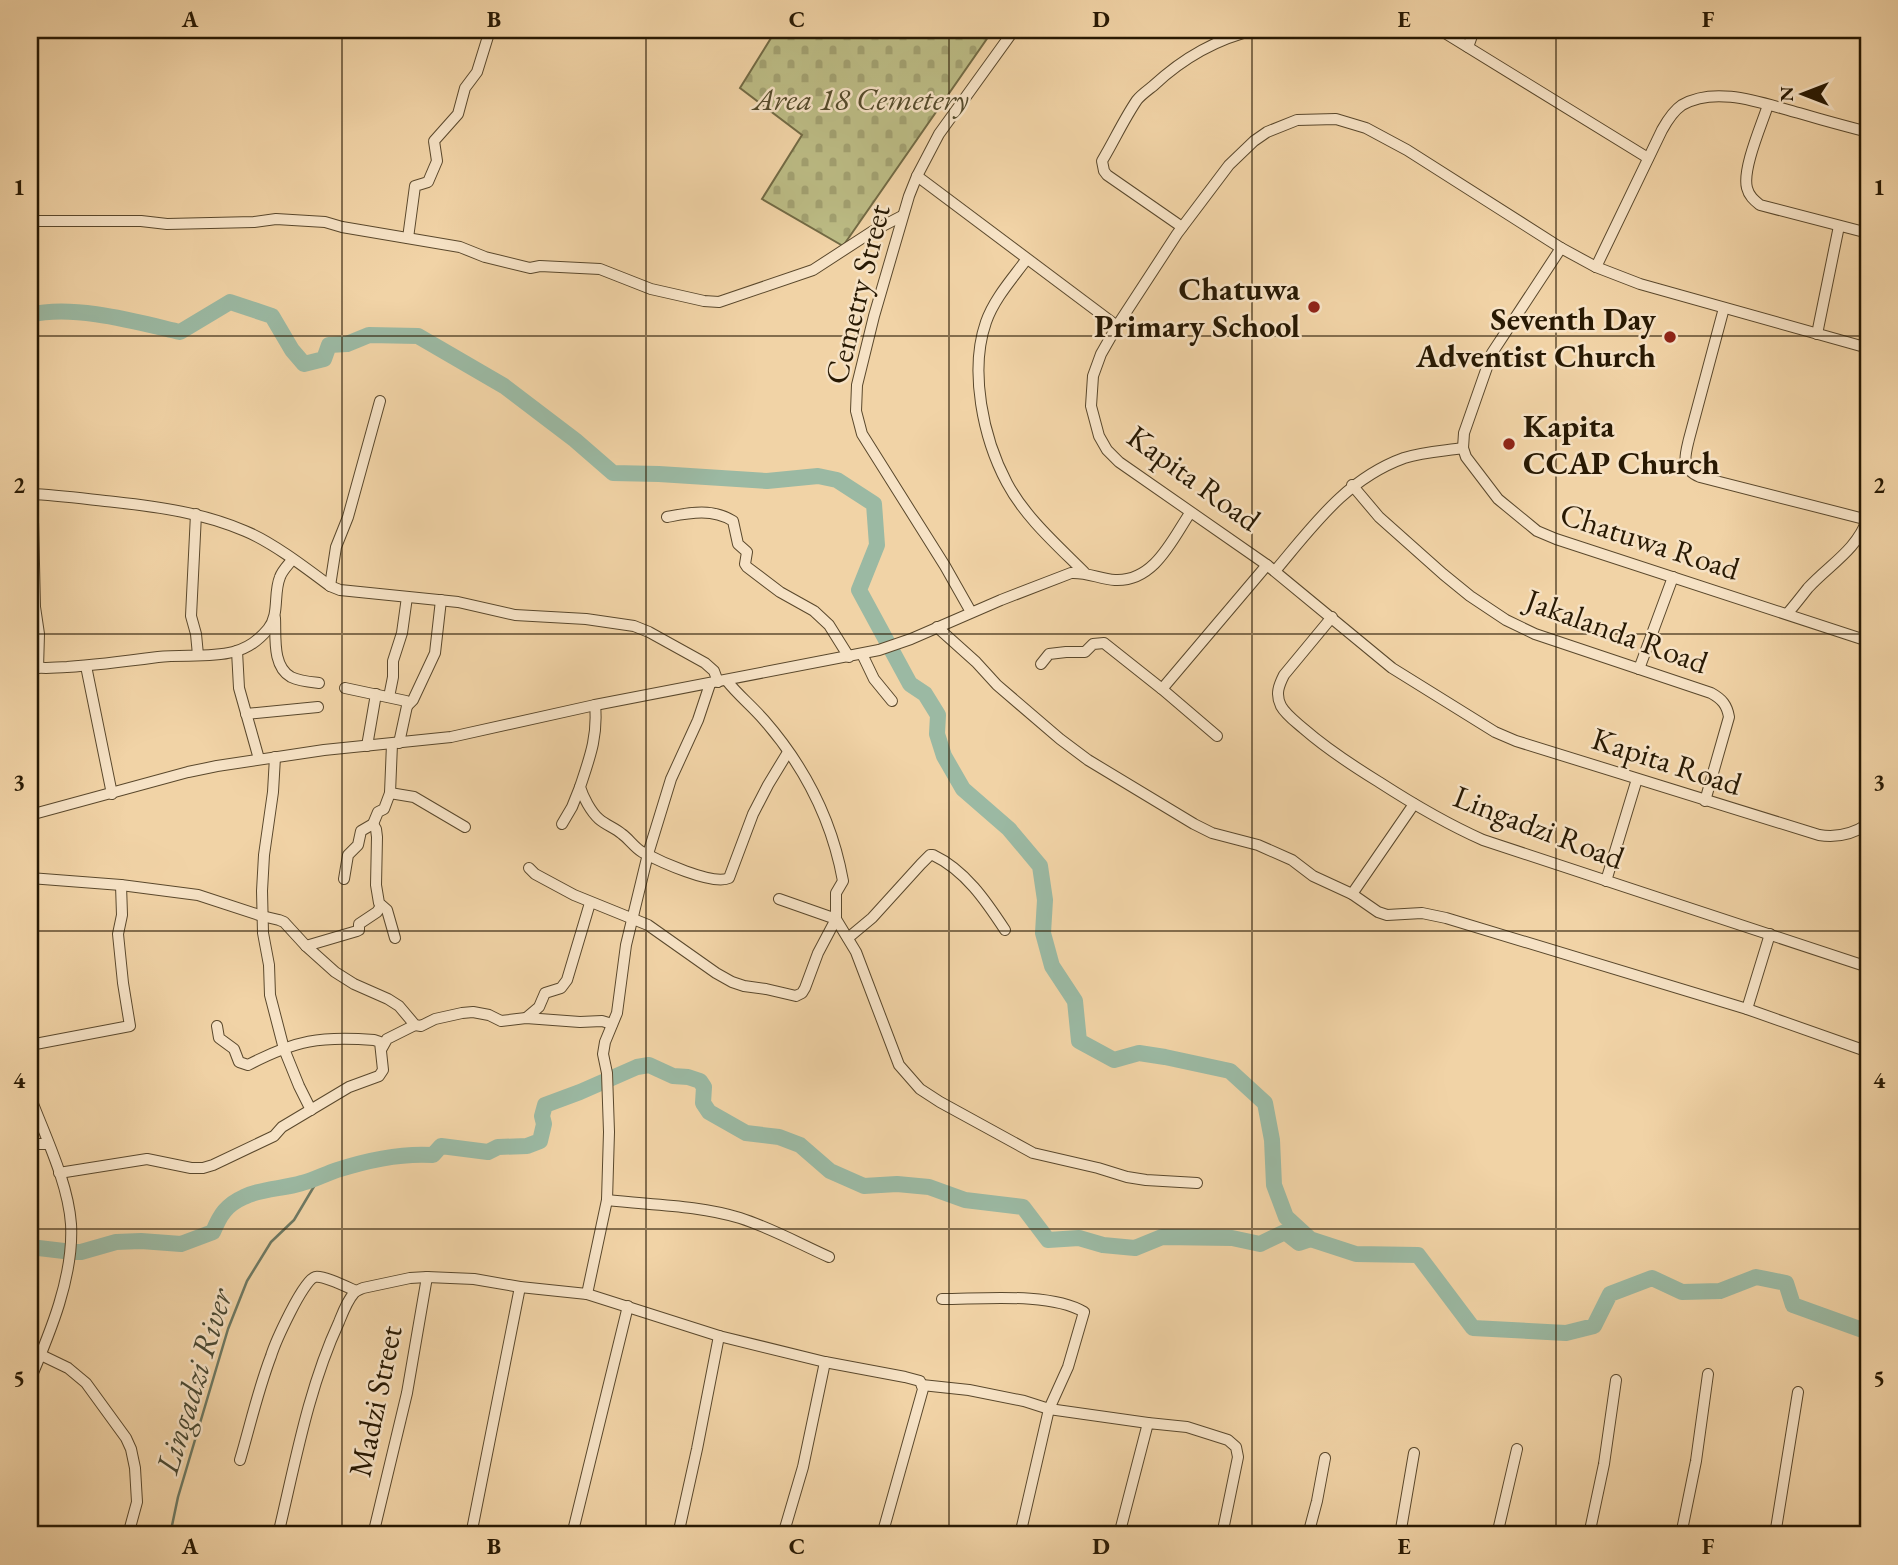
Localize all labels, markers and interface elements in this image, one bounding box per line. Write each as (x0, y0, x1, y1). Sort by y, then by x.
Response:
text: A (181, 4, 199, 34)
text: B (487, 4, 501, 34)
text: C (789, 4, 805, 34)
text: D (1092, 4, 1110, 34)
text: E (1397, 4, 1411, 34)
text: F (1702, 4, 1715, 34)
north arrow (1769, 60, 1839, 130)
park label: Area 18 Cemetery (751, 78, 969, 120)
text: N (1774, 86, 1799, 102)
text: 1 (13, 172, 25, 202)
text: 1 (1873, 172, 1885, 202)
street label: Cemetry Street (814, 200, 900, 388)
place label: Chatuwa Primary School (1094, 268, 1301, 347)
place label: Seventh Day Adventist Church (1415, 298, 1657, 377)
marker: Chatuwa Primary School (1306, 299, 1322, 315)
marker: Seventh Day Adventist Church (1662, 329, 1678, 345)
place label: Kapita CCAP Church (1523, 405, 1720, 484)
street label: Kapita Road (1119, 415, 1270, 541)
marker: Kapita CCAP Church (1501, 436, 1517, 452)
text: 2 (13, 470, 25, 500)
text: 2 (1873, 470, 1885, 500)
street label: Chatuwa Road (1555, 492, 1746, 590)
street label: Jakalanda Road (1517, 578, 1715, 684)
street label: Kapita Road (1587, 717, 1748, 805)
text: 3 (13, 767, 25, 797)
text: 3 (1873, 767, 1885, 797)
street label: Lingadzi Road (1448, 775, 1631, 879)
text: 4 (13, 1065, 26, 1095)
text: 4 (1873, 1065, 1886, 1095)
water label: Lingadzi River (145, 1282, 242, 1480)
street label: Madzi Street (338, 1321, 412, 1481)
text: 5 (13, 1363, 25, 1393)
text: 5 (1873, 1363, 1885, 1393)
text: A (181, 1531, 199, 1561)
text: B (487, 1531, 501, 1561)
text: C (789, 1531, 805, 1561)
text: D (1092, 1531, 1110, 1561)
text: E (1397, 1531, 1411, 1561)
text: F (1702, 1531, 1715, 1561)

